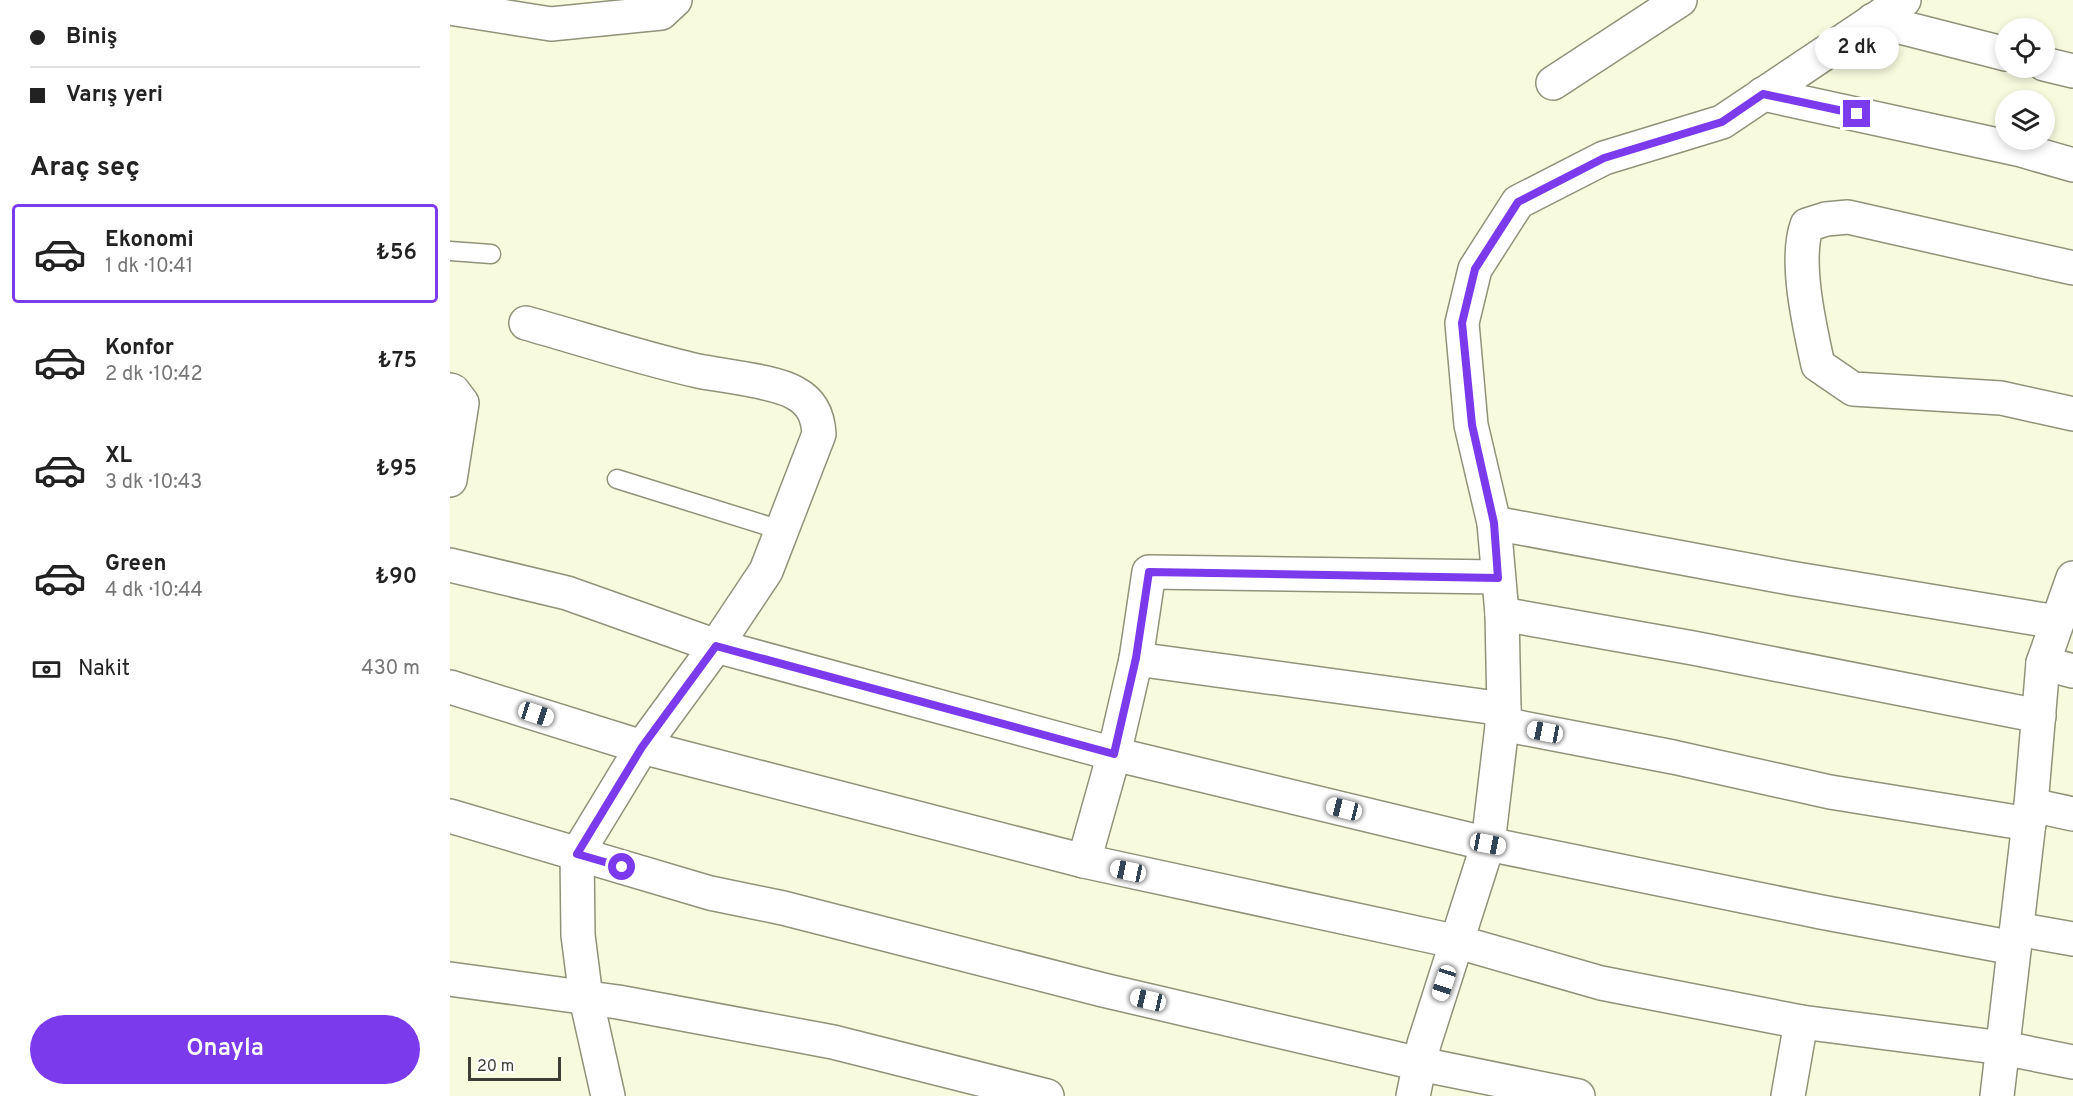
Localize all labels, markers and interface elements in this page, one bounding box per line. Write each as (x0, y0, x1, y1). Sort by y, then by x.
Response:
map controls (1995, 18, 2055, 150)
button: locate (1995, 18, 2055, 78)
text: Biniş (66, 24, 118, 51)
callout: 2 dk (1815, 27, 1899, 69)
text: 2 dk (1837, 35, 1877, 61)
text: Varış yeri (66, 82, 163, 109)
button: layers (1995, 90, 2055, 150)
route end (1843, 100, 1870, 127)
text: Araç seç (30, 151, 140, 185)
icon: car (33, 227, 87, 281)
text: Ekonomi (105, 227, 194, 254)
text: ₺56 (376, 240, 417, 267)
text: 1 dk · 10:41 (105, 254, 193, 280)
icon: car (33, 335, 87, 389)
text: Konfor (105, 335, 174, 362)
text: ₺75 (377, 348, 417, 375)
text: 2 dk · 10:42 (105, 362, 203, 388)
icon: car (33, 443, 87, 497)
text: XL (105, 443, 132, 470)
text: ₺95 (376, 456, 417, 483)
text: 3 dk · 10:43 (105, 470, 202, 496)
icon: car (33, 551, 87, 605)
text: Green (105, 551, 167, 578)
text: ₺90 (375, 564, 417, 591)
text: 4 dk · 10:44 (105, 578, 203, 604)
icon: cash (30, 653, 63, 686)
text: Nakit (78, 656, 130, 683)
text: 430 m (361, 656, 420, 682)
car (516, 700, 556, 728)
car (1526, 720, 1564, 744)
car (1324, 796, 1364, 822)
car (1469, 832, 1507, 856)
route start (608, 853, 635, 880)
car (1109, 858, 1147, 884)
car (1430, 963, 1458, 1003)
car (1128, 987, 1168, 1013)
button: Onayla (30, 1015, 420, 1084)
scale bar (468, 1054, 561, 1082)
text: 20 m (477, 1057, 514, 1077)

